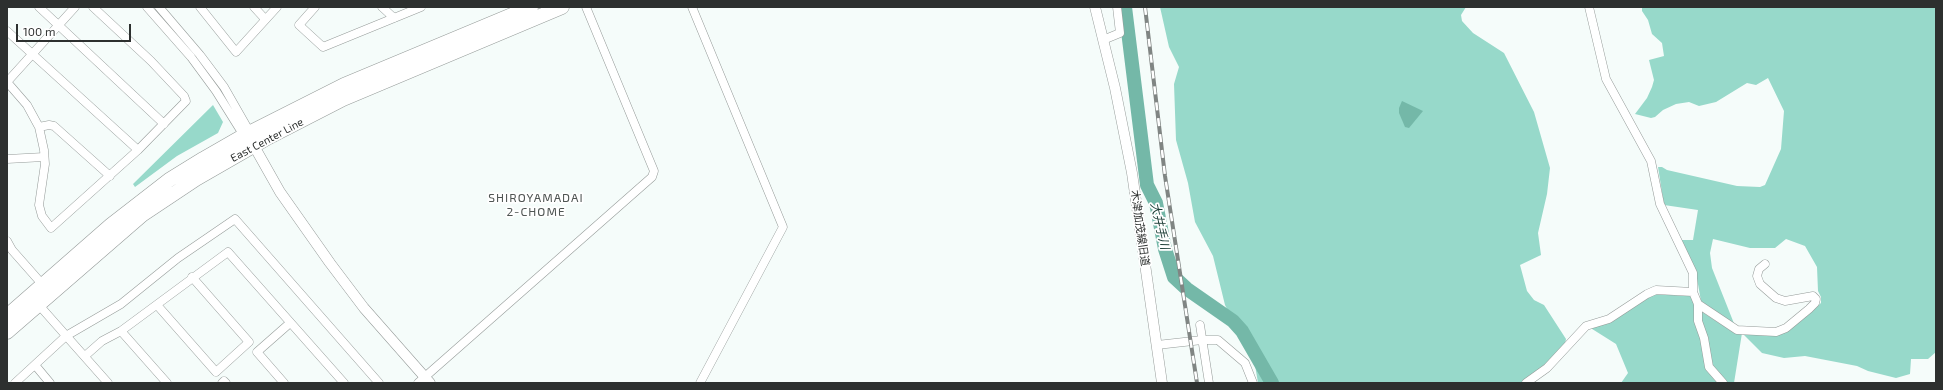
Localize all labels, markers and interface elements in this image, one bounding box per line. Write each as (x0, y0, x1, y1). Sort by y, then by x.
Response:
scale bar (18, 16, 133, 42)
text: 100 m (23, 24, 55, 38)
street label: East Center Line (228, 115, 306, 165)
street label: 木津加茂線旧道 (1128, 189, 1152, 267)
district label: SHIROYAMADAI 2-CHOME (488, 191, 584, 219)
water label: 大井手川 (1148, 201, 1172, 251)

